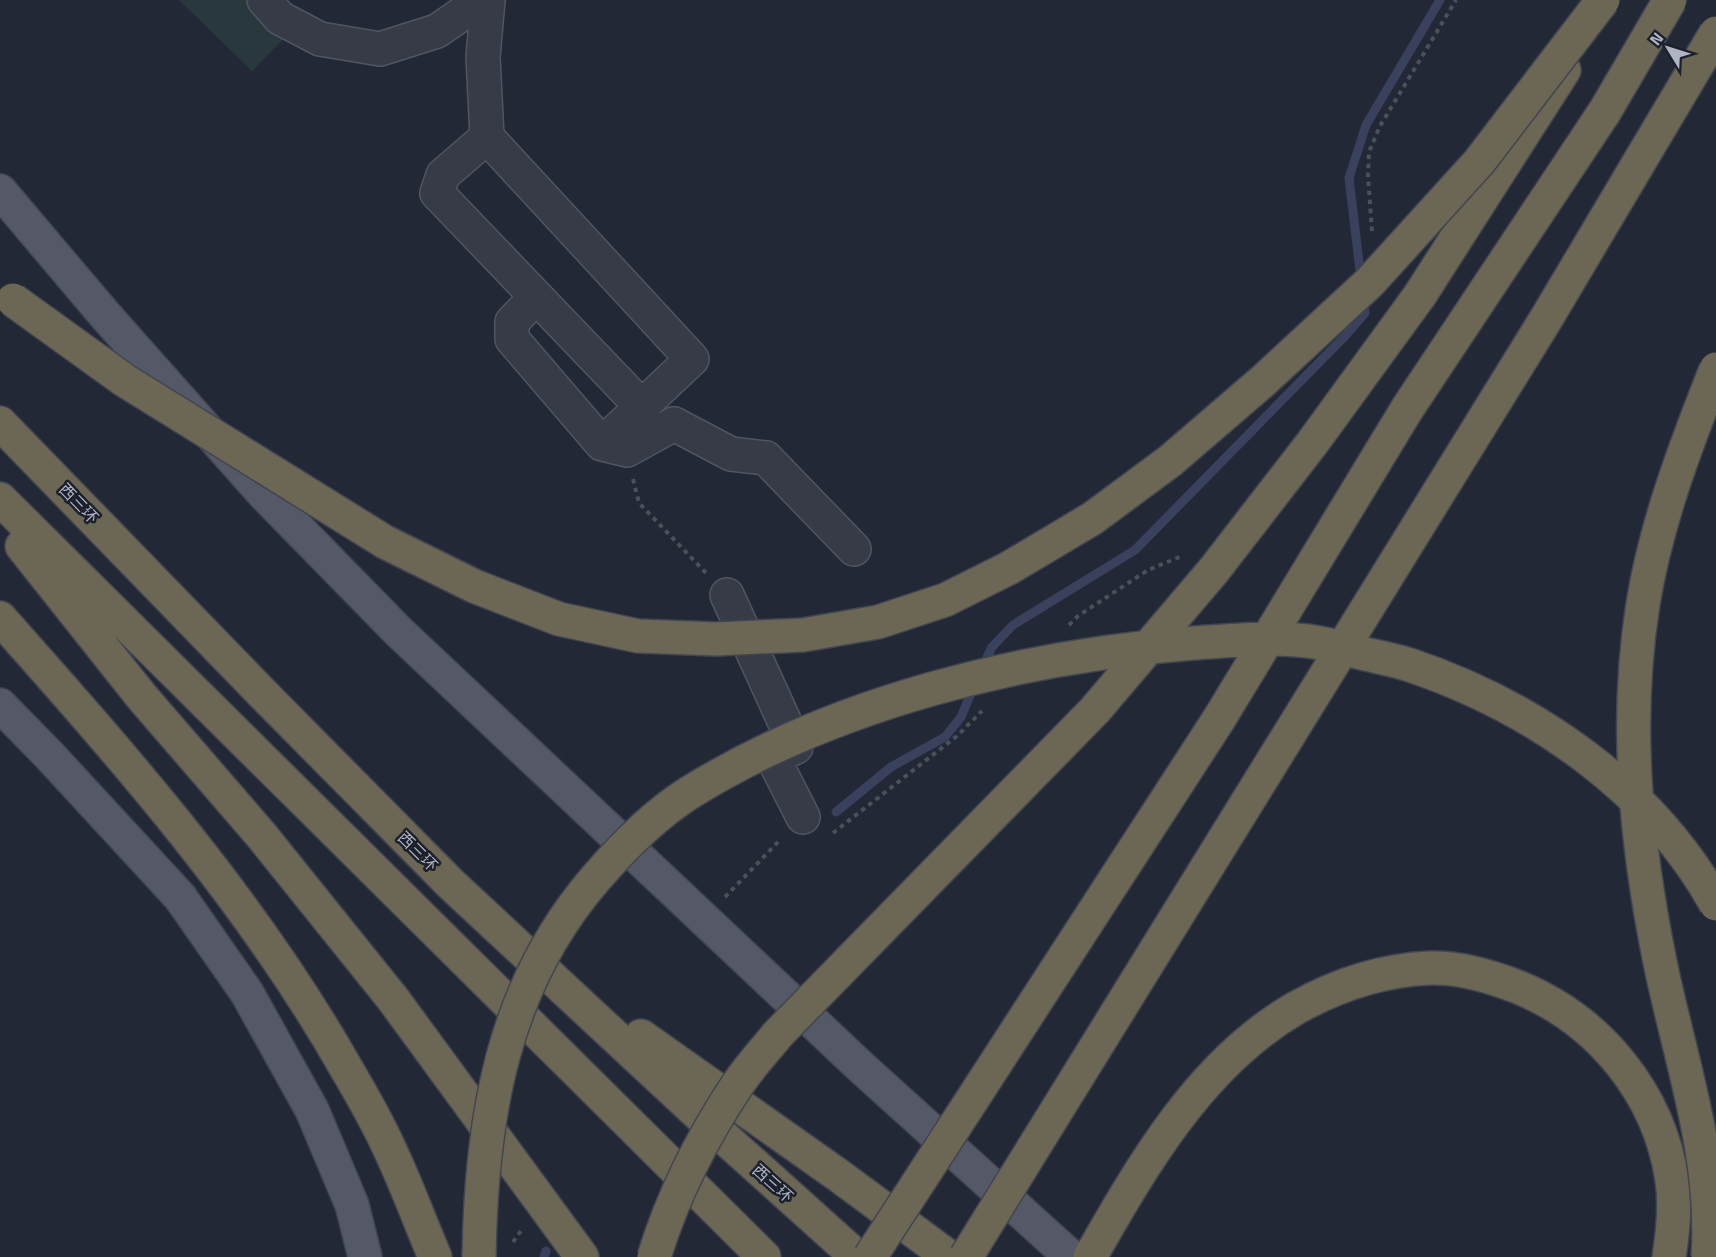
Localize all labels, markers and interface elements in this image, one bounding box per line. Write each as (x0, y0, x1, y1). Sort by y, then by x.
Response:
north arrow (1638, 18, 1698, 78)
text: N (1643, 27, 1669, 51)
street label: 西三环 (54, 477, 104, 529)
street label: 西三环 (393, 826, 443, 876)
street label: 西三环 (747, 1158, 799, 1208)

